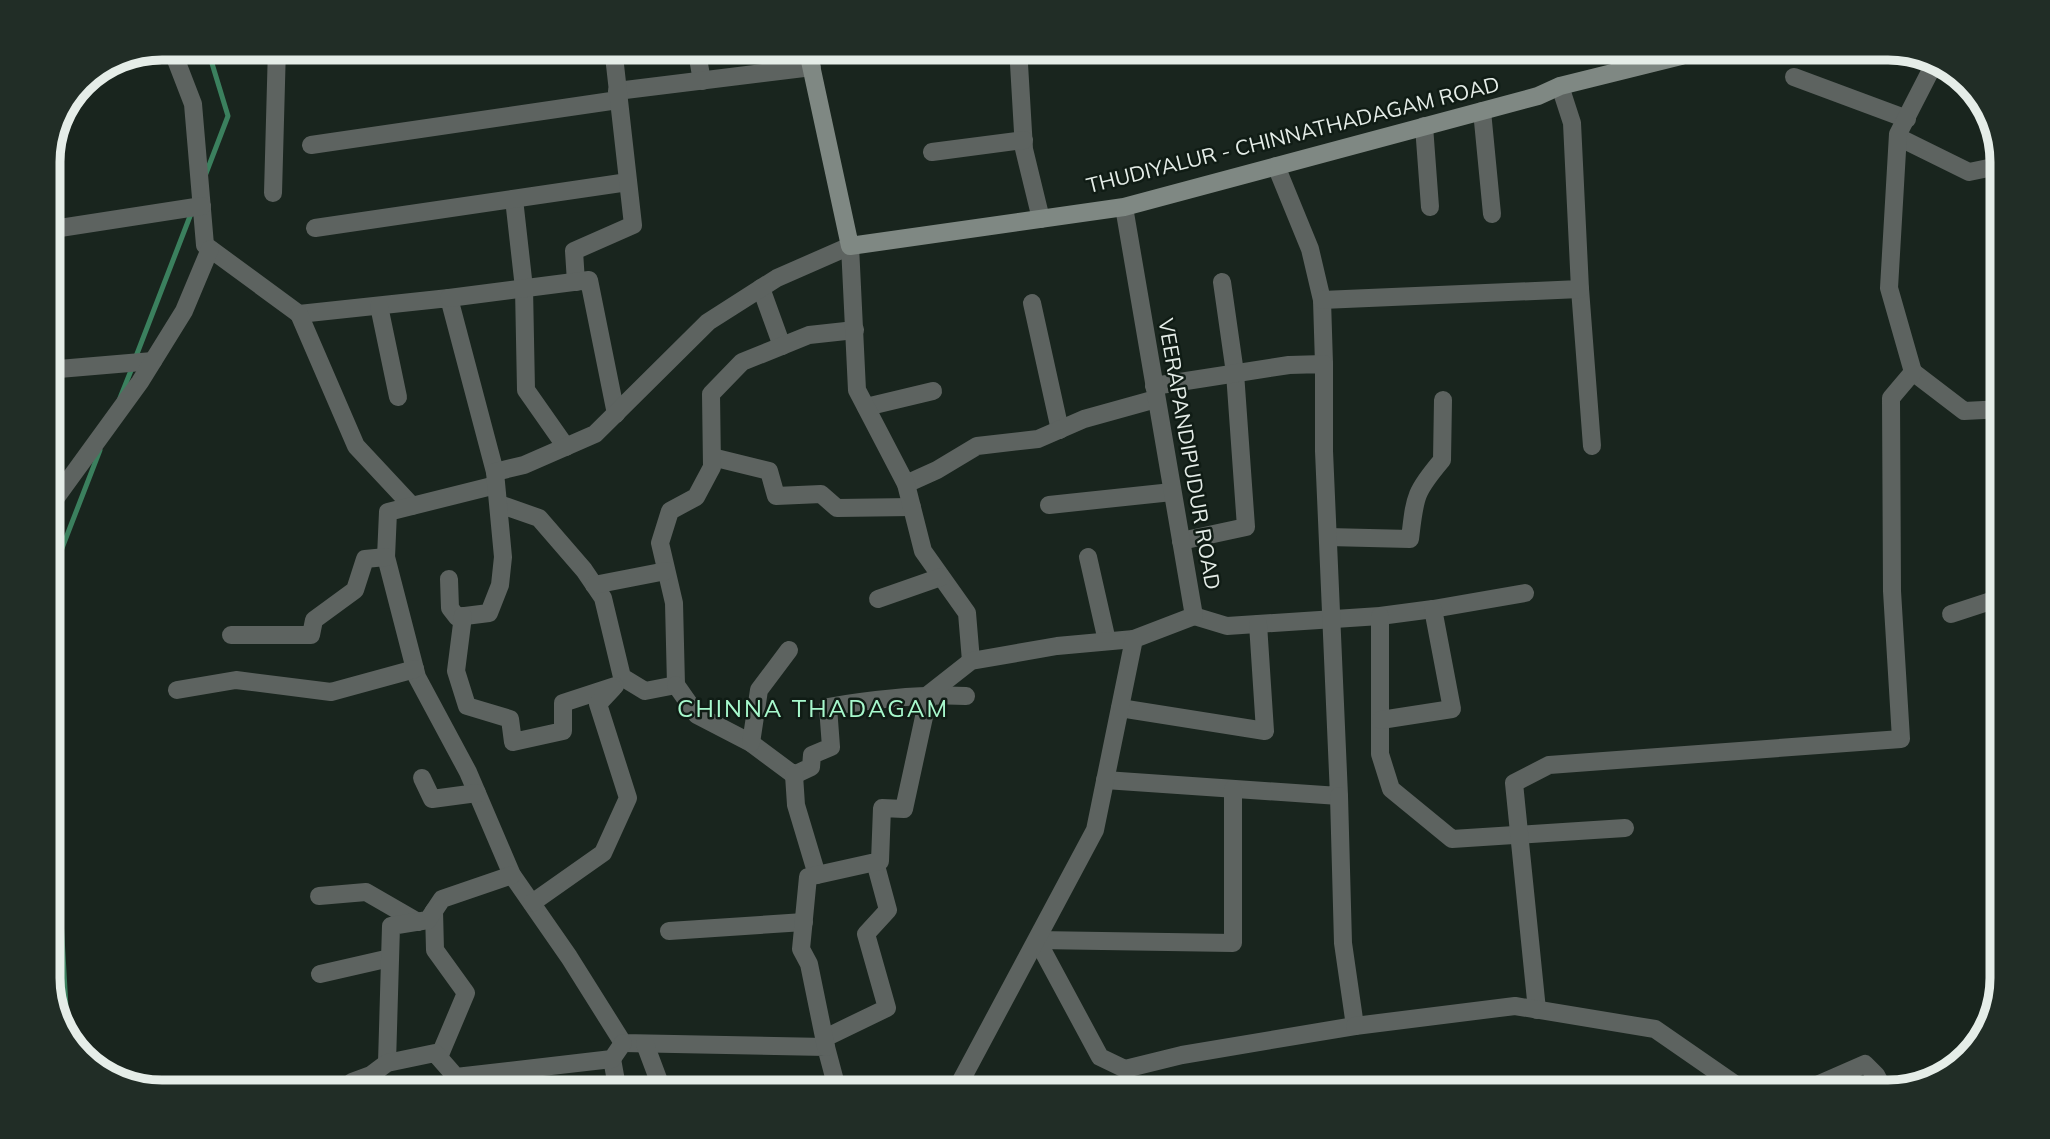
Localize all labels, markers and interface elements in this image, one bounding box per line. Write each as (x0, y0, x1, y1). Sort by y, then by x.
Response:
street label: THUDIYALUR - CHINNATHADAGAM ROAD (1084, 70, 1502, 198)
street label: VEERAPANDIPUDUR ROAD (1153, 316, 1227, 592)
district label: CHINNA THADAGAM (677, 693, 949, 723)

